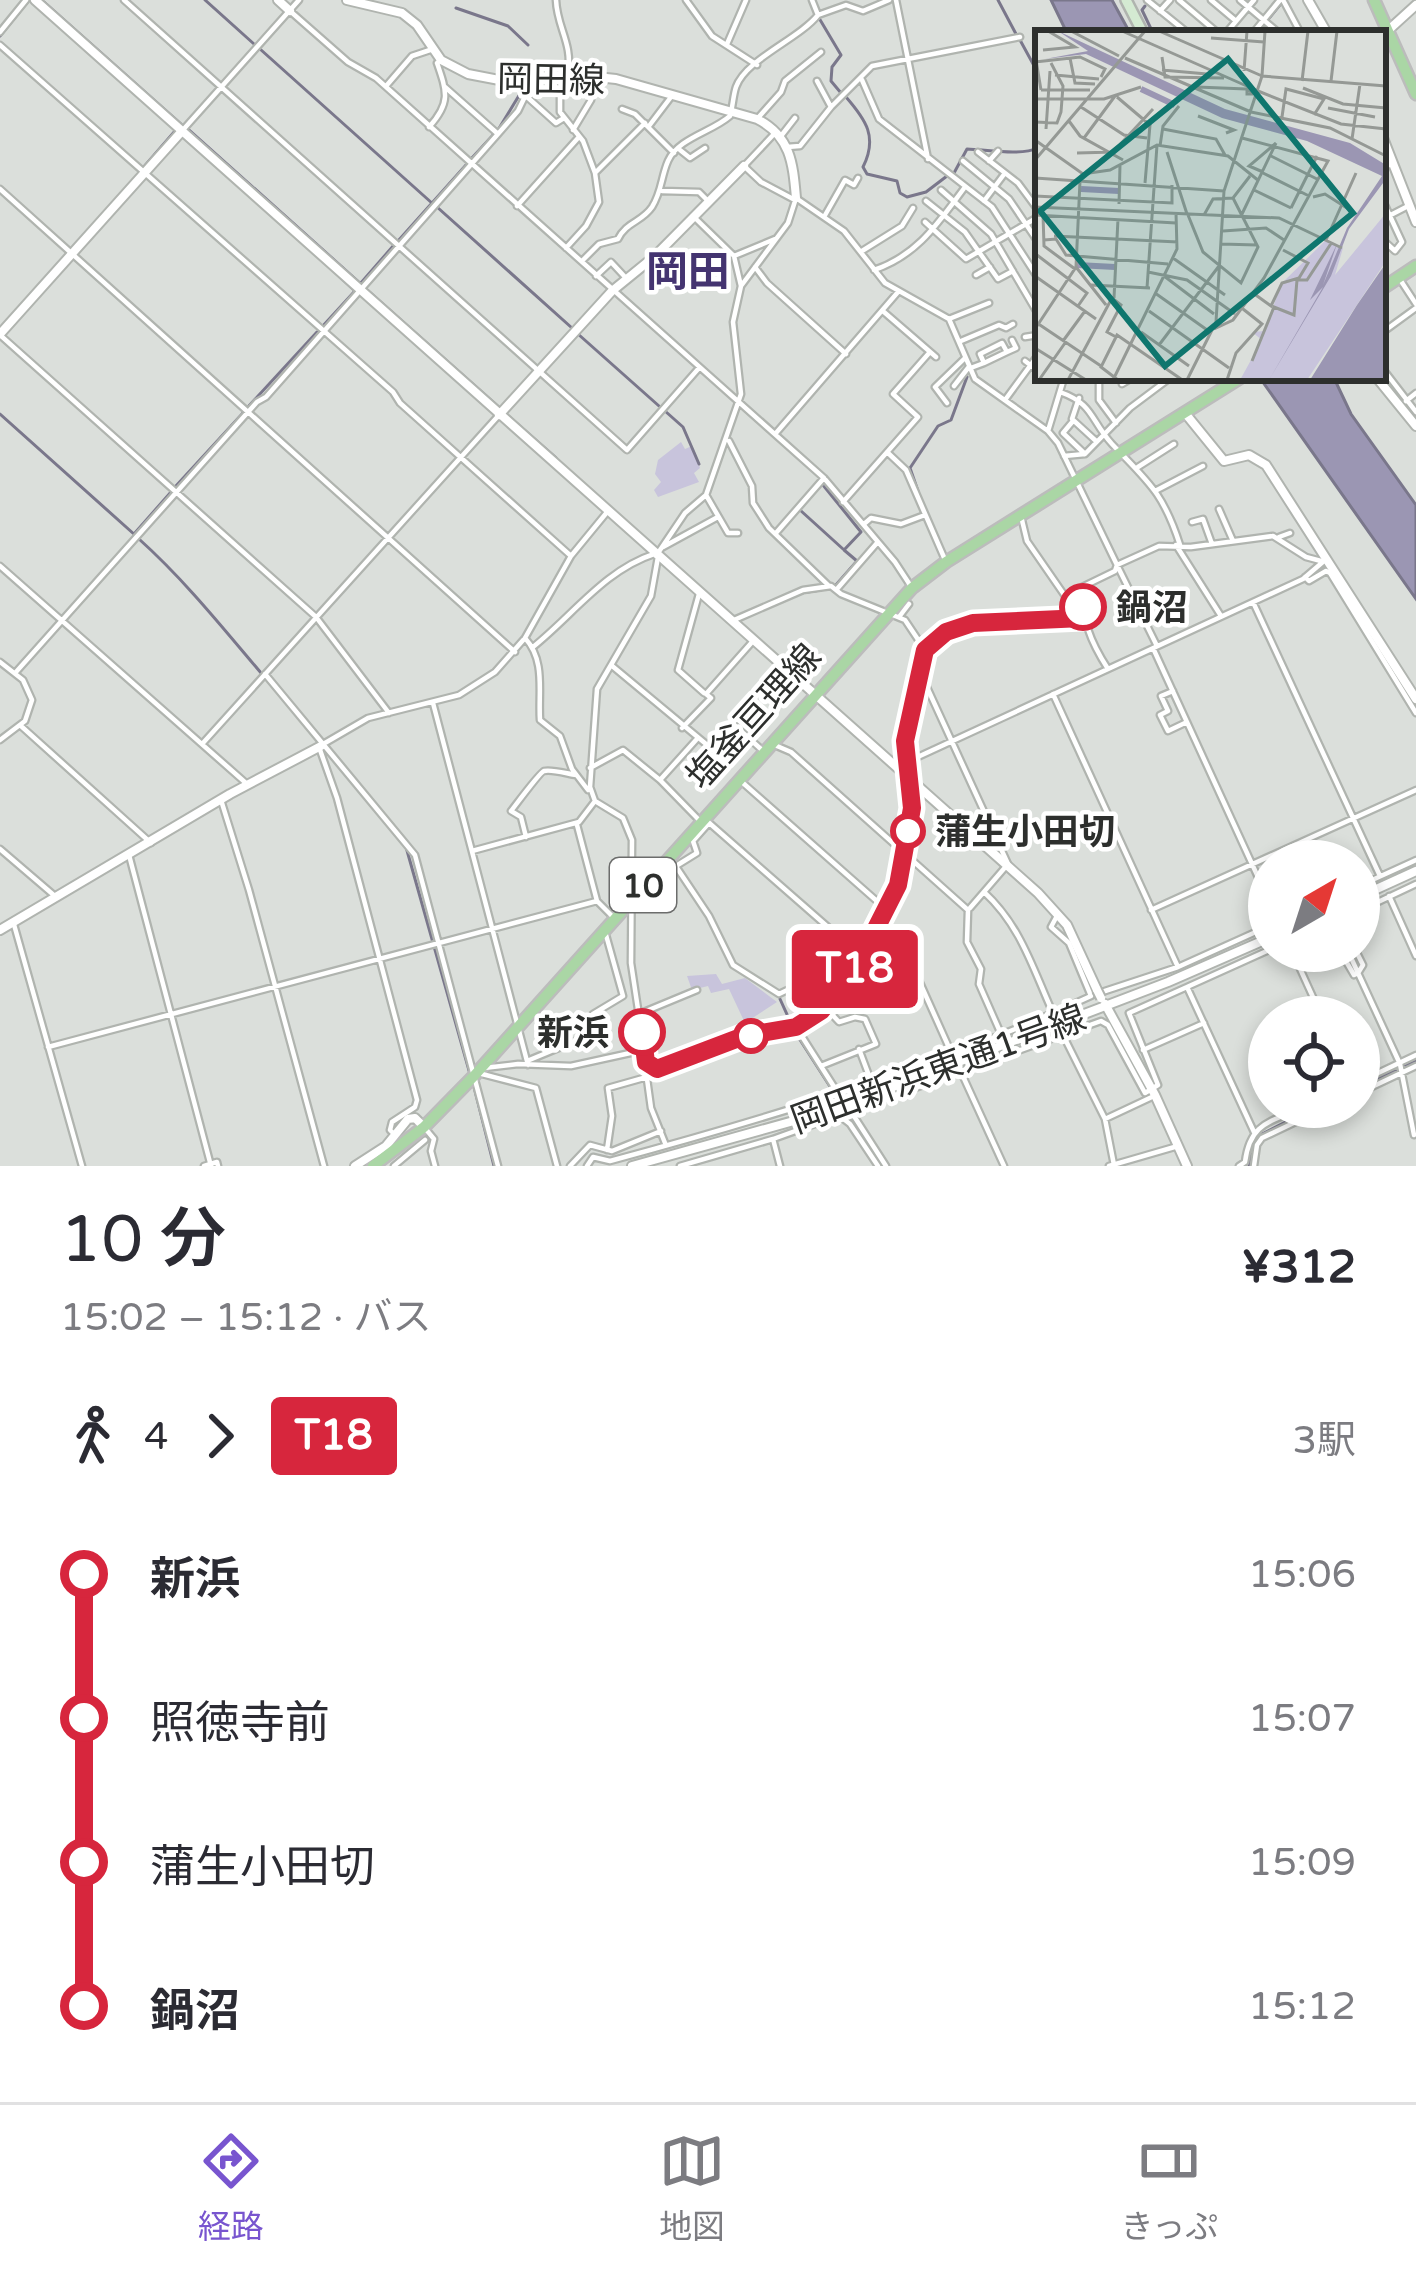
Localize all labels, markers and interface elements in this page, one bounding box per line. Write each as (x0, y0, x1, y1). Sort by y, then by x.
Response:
inset map (1035, 30, 1386, 381)
street label: 岡田線 (497, 58, 605, 103)
district label: 岡田 (646, 247, 730, 298)
marker: 鍋沼 (1061, 585, 1105, 629)
place label: 鍋沼 (1116, 587, 1188, 630)
street label: 塩釜亘理線 (678, 636, 830, 798)
place label: 蒲生小田切 (935, 811, 1115, 854)
marker: 蒲生小田切 (892, 815, 924, 847)
north arrow (1248, 840, 1380, 972)
map controls (1248, 840, 1380, 1128)
road number: 10 (610, 858, 676, 912)
line badge: T18 (786, 930, 924, 1008)
text: T18 (816, 943, 894, 994)
street label: 岡田新浜東通1号線 (785, 996, 1092, 1143)
button: locate (1248, 996, 1380, 1128)
marker: 新浜 (620, 1010, 664, 1054)
place label: 新浜 (537, 1012, 609, 1055)
unlabelled marker (735, 1020, 767, 1052)
text: 10 分 (60, 1200, 226, 1280)
text: ¥312 (1242, 1241, 1356, 1295)
text: 15:02 – 15:12 · バス (60, 1294, 432, 1341)
icon: walk (60, 1403, 126, 1469)
icon: forward (187, 1403, 253, 1469)
text: T18 (295, 1410, 373, 1461)
text: 4 (144, 1413, 169, 1460)
text: 3駅 (1293, 1417, 1356, 1464)
text: 15:06 (1248, 1551, 1356, 1598)
text: 新浜 (150, 1553, 240, 1607)
text: 15:07 (1248, 1695, 1356, 1742)
text: 照徳寺前 (150, 1697, 330, 1751)
text: 15:09 (1248, 1839, 1356, 1886)
text: 蒲生小田切 (150, 1841, 375, 1895)
text: 15:12 (1248, 1983, 1356, 2030)
text: 鍋沼 (150, 1985, 240, 2039)
tab: 経路 (198, 2128, 264, 2248)
tab: 地図 (659, 2128, 725, 2248)
tab: きっぷ (1121, 2128, 1218, 2248)

